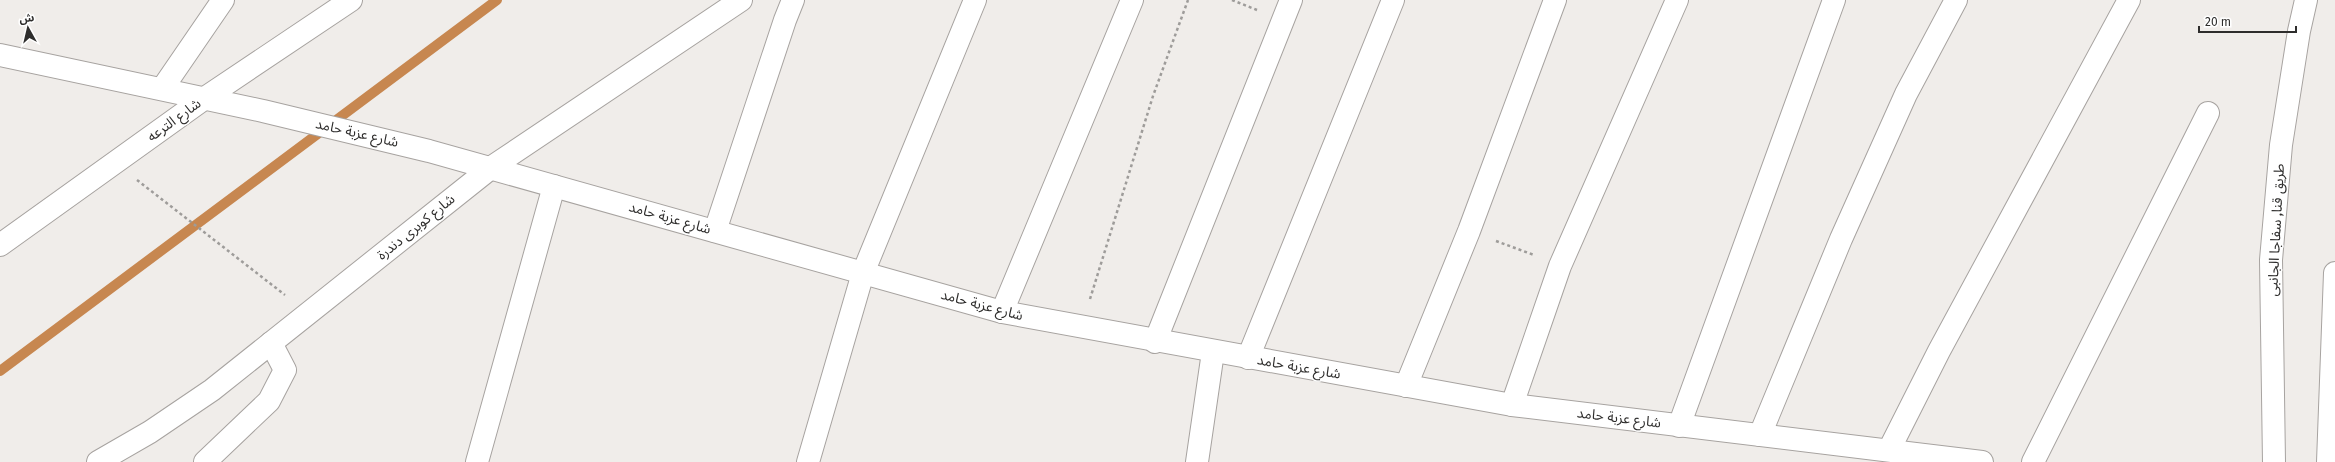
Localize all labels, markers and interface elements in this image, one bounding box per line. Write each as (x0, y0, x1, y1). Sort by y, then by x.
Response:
north arrow (8, 8, 48, 48)
scale bar (2199, 8, 2296, 34)
text: ش (18, 11, 35, 26)
text: 20 m (2205, 15, 2231, 29)
street label: شارع الترعه (144, 95, 205, 147)
street label: شارع عزبة حامد (313, 115, 400, 153)
street label: طريق قنا, سفاجا الجانبى (2264, 163, 2289, 297)
street label: شارع كوبرى دندرة (374, 190, 460, 265)
street label: شارع عزبة حامد (626, 198, 713, 240)
street label: شارع عزبة حامد (938, 286, 1025, 326)
street label: شارع عزبة حامد (1256, 351, 1342, 385)
street label: شارع عزبة حامد (1576, 404, 1662, 434)

